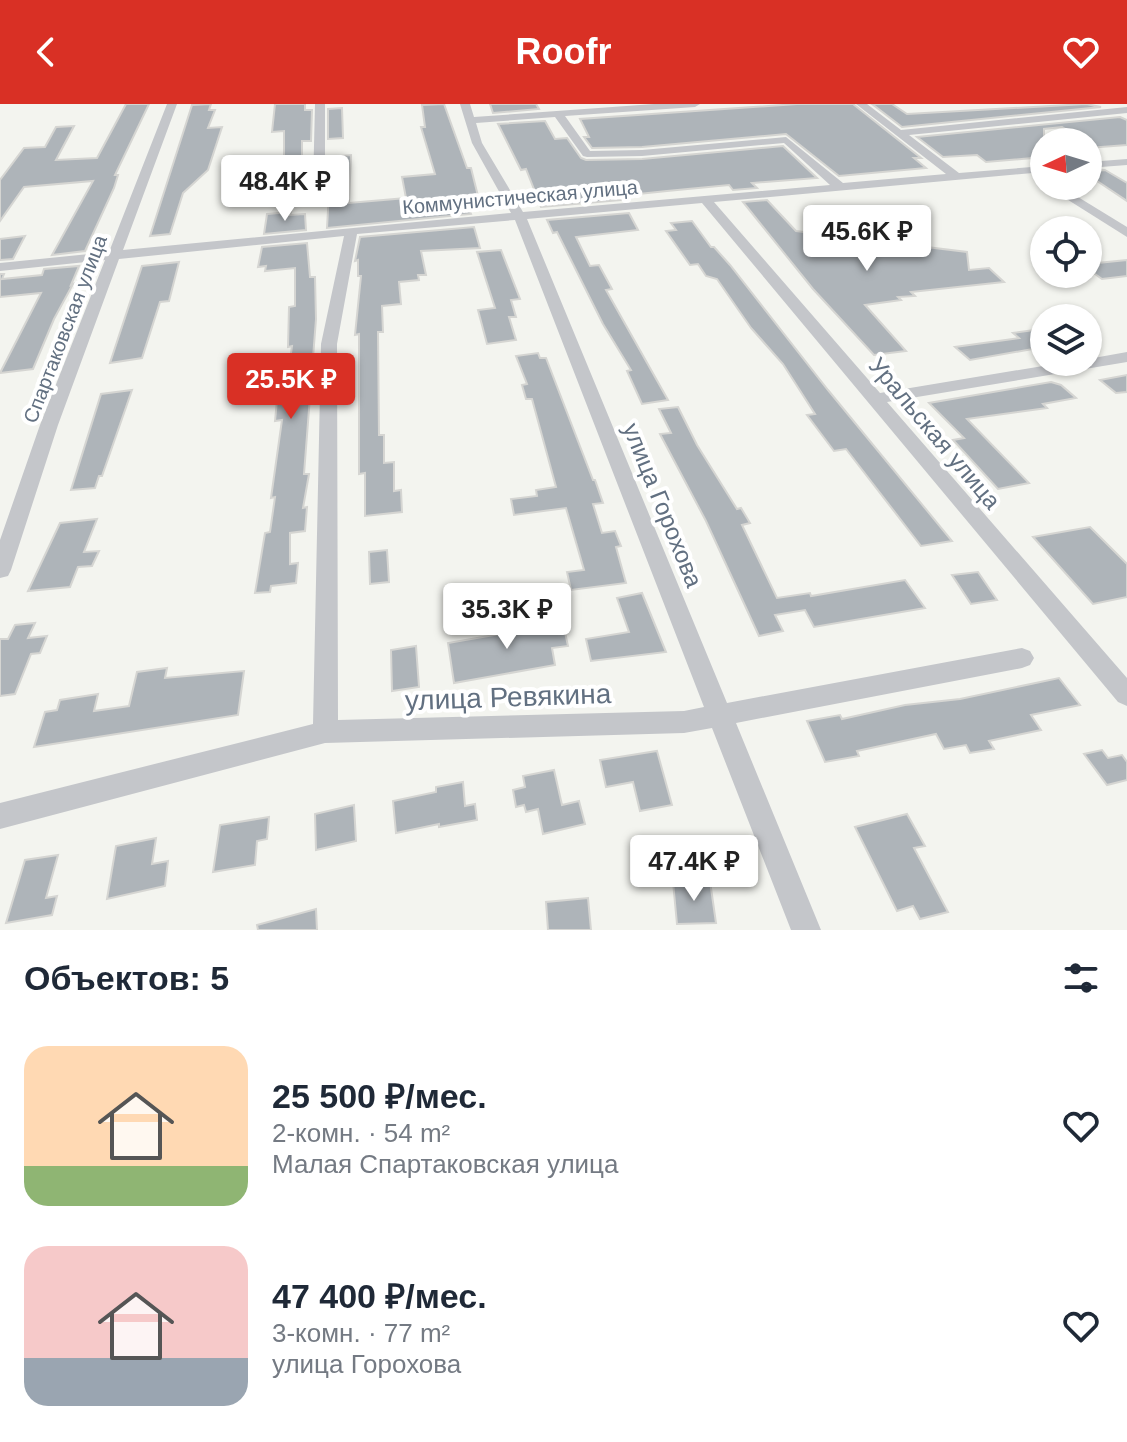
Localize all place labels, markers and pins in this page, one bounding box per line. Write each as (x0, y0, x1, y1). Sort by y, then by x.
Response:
pin: 48.4K ₽ (211, 155, 359, 223)
pin: 45.6K ₽ (793, 205, 941, 273)
pin: 25.5K ₽ (217, 353, 365, 421)
pin: 35.3K ₽ (433, 583, 581, 651)
pin: 47.4K ₽ (620, 835, 768, 903)

